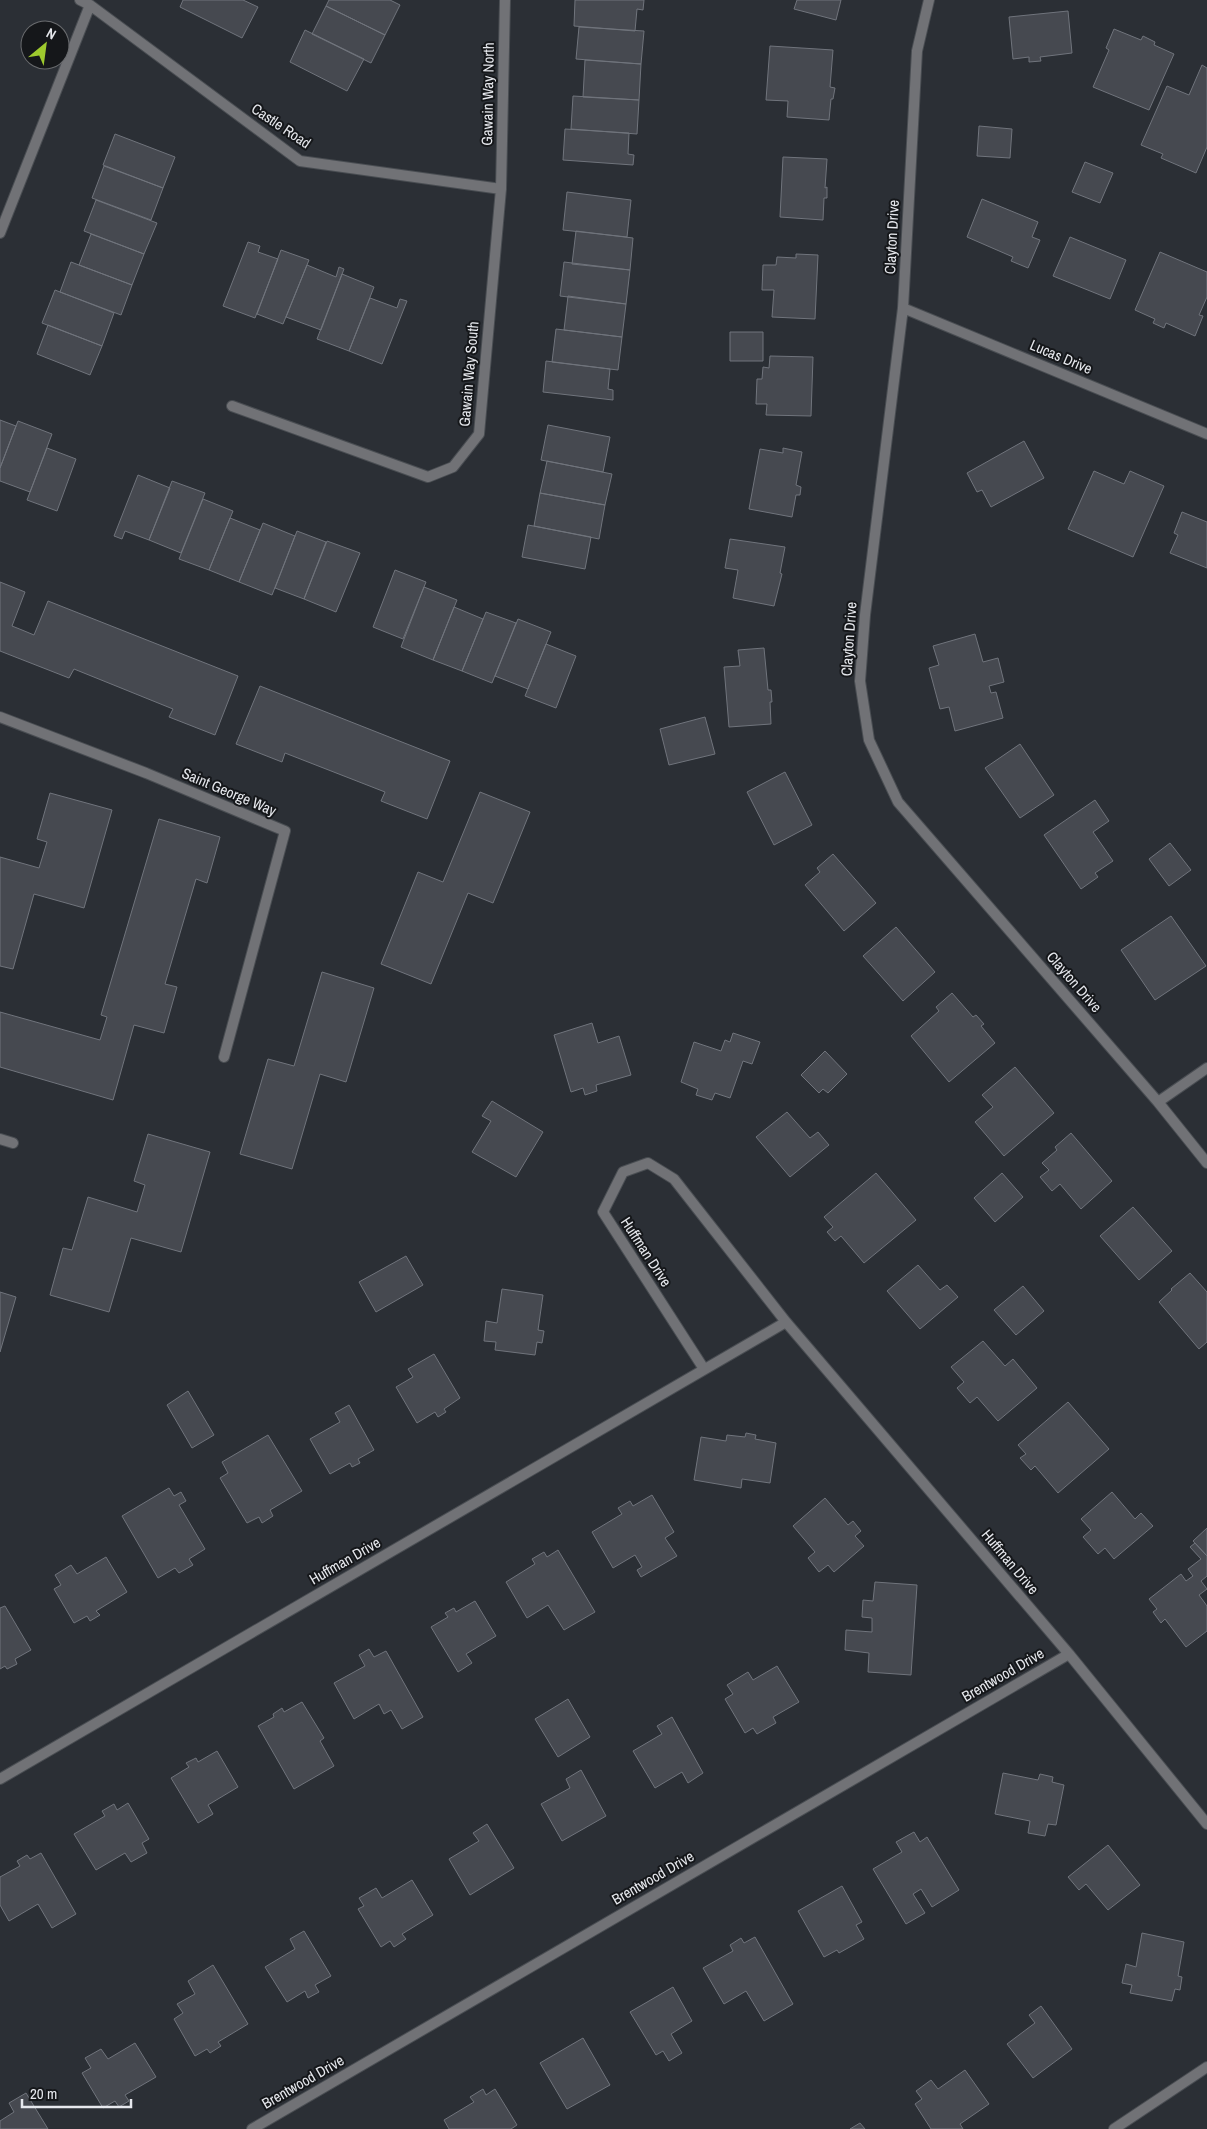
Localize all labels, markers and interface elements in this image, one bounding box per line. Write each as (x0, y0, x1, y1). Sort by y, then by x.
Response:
north arrow (20, 20, 70, 70)
text: N (43, 24, 59, 44)
street label: Gawain Way North (476, 42, 499, 146)
street label: Castle Road (247, 98, 315, 153)
street label: Clayton Drive (879, 199, 904, 275)
street label: Gawain Way South (453, 320, 484, 427)
street label: Lucas Drive (1027, 334, 1096, 379)
street label: Clayton Drive (835, 601, 862, 677)
street label: Saint George Way (179, 762, 280, 821)
street label: Clayton Drive (1042, 947, 1107, 1017)
street label: Huffman Drive (616, 1213, 677, 1291)
street label: Huffman Drive (977, 1525, 1044, 1599)
street label: Huffman Drive (305, 1532, 384, 1589)
street label: Brentwood Drive (958, 1642, 1048, 1707)
street label: Brentwood Drive (608, 1845, 698, 1910)
street label: Brentwood Drive (258, 2049, 348, 2114)
scale bar (22, 2076, 131, 2108)
text: 20 m (30, 2083, 57, 2104)

